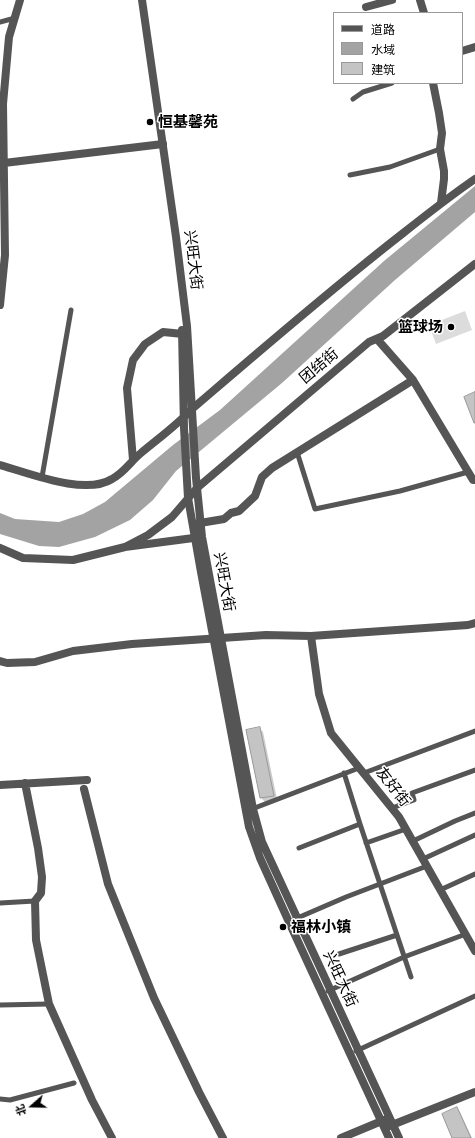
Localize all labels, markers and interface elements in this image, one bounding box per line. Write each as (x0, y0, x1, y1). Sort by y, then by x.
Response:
legend (333, 12, 463, 84)
text: 道路 (371, 22, 395, 37)
text: 水域 (371, 42, 395, 57)
text: 建筑 (371, 62, 395, 77)
place label: 恒基馨苑 (158, 113, 218, 131)
marker: 恒基馨苑 (145, 117, 155, 127)
street label: 兴旺大街 (180, 229, 206, 291)
place label: 篮球场 (398, 318, 443, 336)
marker: 篮球场 (446, 322, 456, 332)
street label: 团结街 (296, 345, 342, 387)
street label: 兴旺大街 (210, 551, 238, 613)
street label: 友好街 (372, 764, 414, 810)
place label: 福林小镇 (291, 918, 351, 936)
marker: 福林小镇 (278, 922, 288, 932)
street label: 兴旺大街 (319, 948, 361, 1010)
north arrow (12, 1086, 52, 1126)
text: 北 (12, 1103, 29, 1118)

